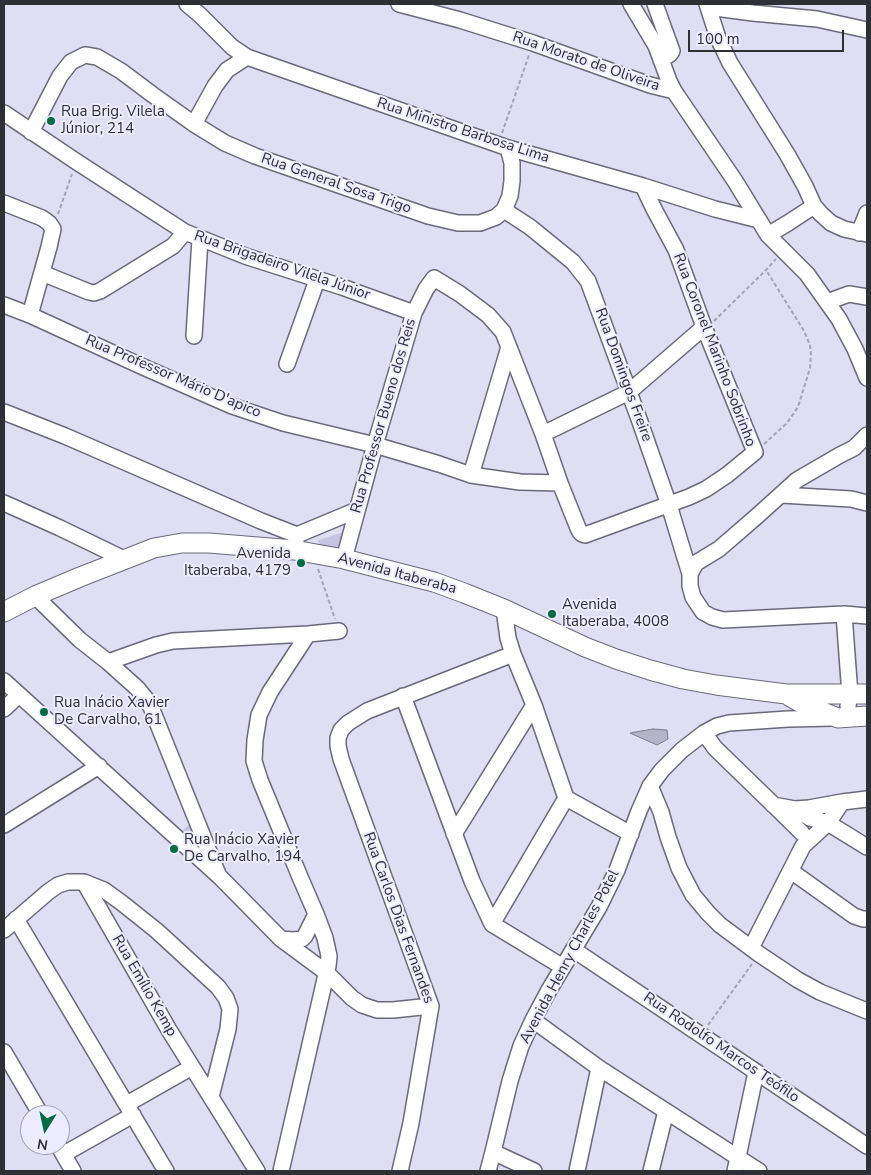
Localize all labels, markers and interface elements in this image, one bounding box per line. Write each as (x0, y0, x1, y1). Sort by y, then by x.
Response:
scale bar (691, 20, 847, 52)
street label: Rua Morato de Oliveira (510, 28, 662, 96)
text: 100 m (696, 29, 740, 49)
street label: Rua Ministro Barbosa Lima (374, 95, 552, 167)
place label: Rua Brig. Vilela Júnior, 214 (61, 103, 165, 138)
marker: Rua Brig. Vilela Júnior, 214 (45, 115, 57, 127)
street label: Rua General Sosa Trigo (259, 150, 413, 218)
street label: Rua Brigadeiro Vilela Júnior (192, 227, 372, 305)
street label: Rua Coronel Marinho Sobrinho (669, 251, 759, 449)
street label: Rua Domingos Freire (590, 306, 656, 444)
street label: Rua Professor Bueno dos Reis (348, 317, 420, 515)
street label: Rua Professor Mário D'apico (82, 332, 264, 422)
place label: Avenida Itaberaba, 4179 (184, 545, 291, 580)
street label: Avenida Itaberaba (336, 549, 458, 599)
marker: Avenida Itaberaba, 4179 (295, 557, 307, 569)
place label: Avenida Itaberaba, 4008 (562, 596, 669, 631)
marker: Avenida Itaberaba, 4008 (546, 608, 558, 620)
place label: Rua Inácio Xavier De Carvalho, 61 (54, 694, 169, 729)
marker: Rua Inácio Xavier De Carvalho, 61 (38, 706, 50, 718)
street label: Rua Carlos Dias Fernandes (359, 830, 437, 1006)
place label: Rua Inácio Xavier De Carvalho, 194 (184, 831, 301, 866)
marker: Rua Inácio Xavier De Carvalho, 194 (168, 843, 180, 855)
street label: Avenida Henry Charles Potel (516, 867, 624, 1047)
street label: Rua Emílio Kemp (108, 932, 180, 1040)
street label: Rua Rodolfo Marcos Teófilo (640, 989, 802, 1107)
north arrow (20, 1105, 70, 1155)
text: N (36, 1134, 49, 1155)

